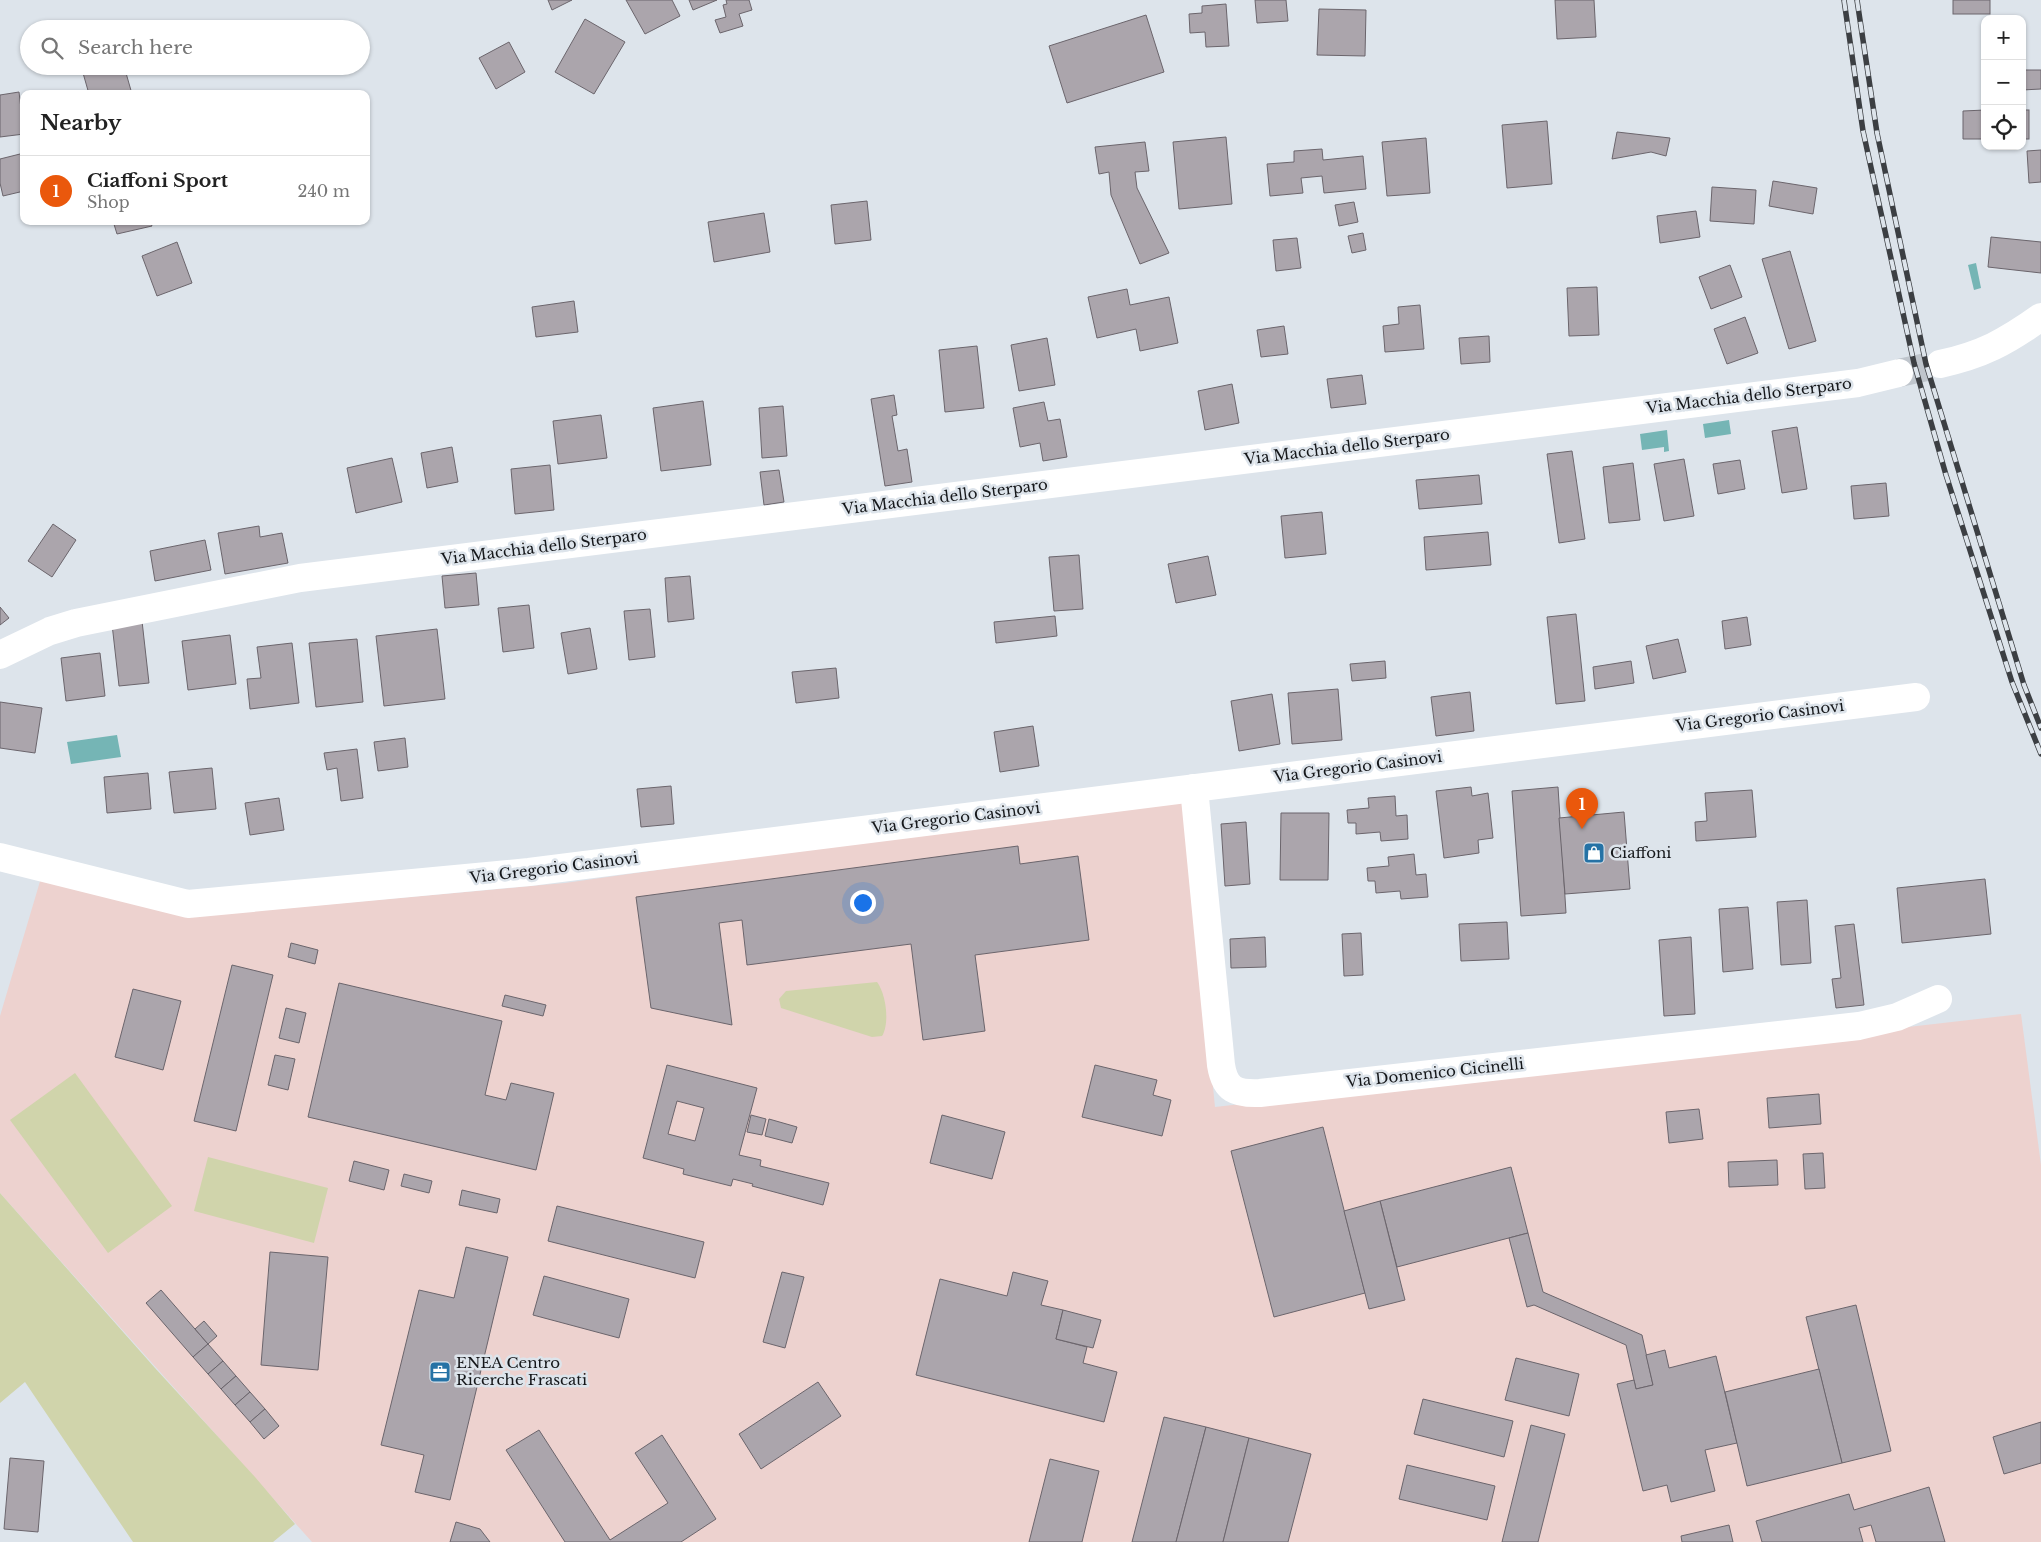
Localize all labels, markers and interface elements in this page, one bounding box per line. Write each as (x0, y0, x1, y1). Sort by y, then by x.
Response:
map controls (1981, 15, 2026, 150)
button: + (1981, 15, 2026, 60)
search box (20, 20, 370, 75)
icon: search (38, 34, 66, 62)
text: Search here (78, 36, 193, 59)
button: − (1981, 60, 2026, 105)
button: locate (1981, 105, 2026, 150)
text: Nearby (40, 110, 121, 136)
text: Ciaffoni Sport (87, 169, 228, 192)
text: 1 (53, 181, 59, 201)
text: 240 m (298, 181, 350, 201)
text: Shop (87, 192, 130, 212)
street label: Via Macchia dello Sterparo (1644, 373, 1853, 418)
street label: Via Macchia dello Sterparo (1242, 424, 1451, 469)
street label: Via Macchia dello Sterparo (840, 474, 1049, 519)
street label: Via Macchia dello Sterparo (439, 524, 648, 569)
street label: Via Gregorio Casinovi (1674, 696, 1845, 735)
street label: Via Gregorio Casinovi (1272, 747, 1443, 786)
pin: 1 (1566, 788, 1598, 829)
street label: Via Gregorio Casinovi (870, 798, 1041, 837)
shop icon: Ciaffoni (1582, 841, 1606, 865)
place label: Ciaffoni (1610, 843, 1671, 862)
street label: Via Gregorio Casinovi (468, 848, 639, 887)
your location (850, 890, 876, 916)
street label: Via Domenico Cicinelli (1344, 1054, 1525, 1091)
place label: ENEA Centro Ricerche Frascati (456, 1353, 587, 1389)
office icon: ENEA Centro Ricerche Frascati (428, 1360, 452, 1384)

